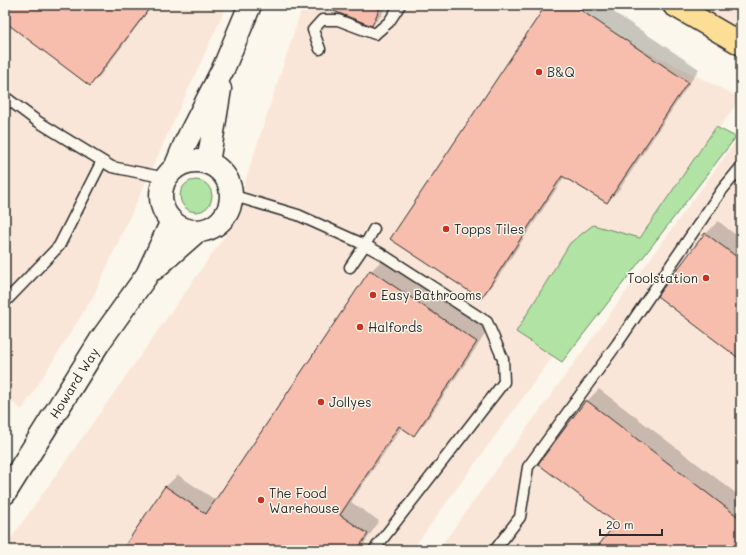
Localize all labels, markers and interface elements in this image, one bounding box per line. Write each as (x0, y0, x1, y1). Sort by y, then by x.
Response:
place label: B&Q (547, 63, 575, 80)
marker: B&Q (534, 67, 544, 77)
place label: Topps Tiles (454, 220, 524, 237)
marker: Topps Tiles (441, 224, 451, 234)
place label: Toolstation (627, 269, 698, 286)
marker: Toolstation (701, 273, 711, 283)
place label: Easy Bathrooms (381, 286, 482, 303)
marker: Easy Bathrooms (368, 290, 378, 300)
place label: Halfords (368, 318, 422, 335)
marker: Halfords (355, 322, 365, 332)
street label: Howard Way (45, 344, 102, 421)
place label: Jollyes (329, 393, 372, 410)
marker: Jollyes (316, 397, 326, 407)
place label: The Food Warehouse (269, 484, 340, 516)
marker: The Food Warehouse (256, 495, 266, 505)
scale bar (600, 511, 662, 537)
text: 20 m (606, 516, 634, 532)

